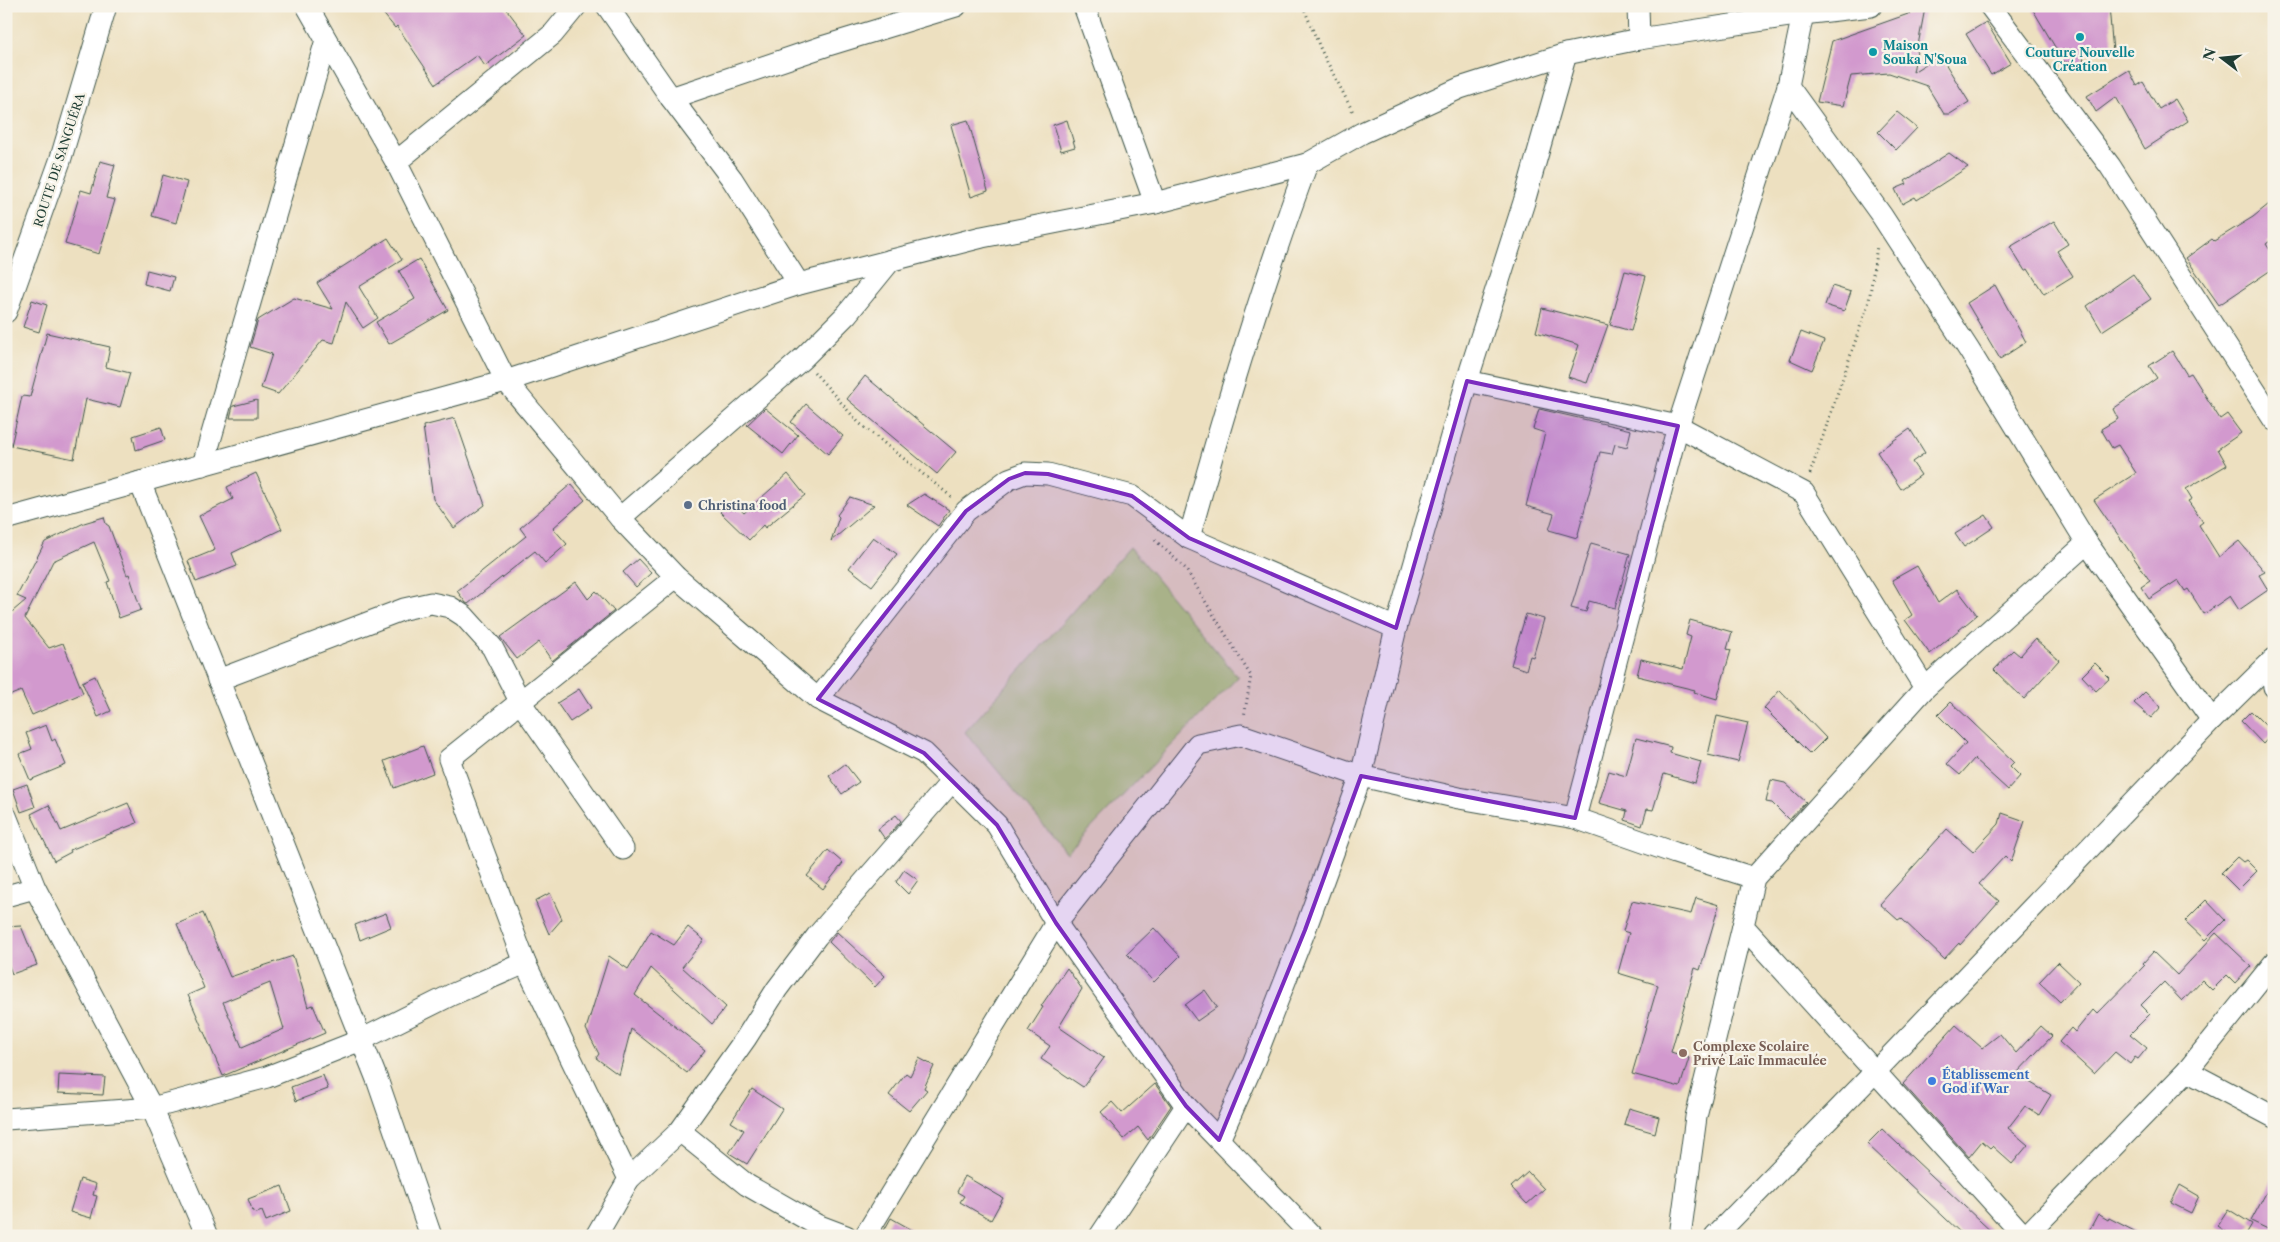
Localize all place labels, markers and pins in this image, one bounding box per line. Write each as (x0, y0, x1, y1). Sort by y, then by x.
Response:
marker: Couture Nouvelle Création (2074, 31, 2086, 43)
place label: Maison Souka N'Soua (1883, 38, 1968, 67)
place label: Couture Nouvelle Création (2025, 45, 2135, 74)
marker: Maison Souka N'Soua (1867, 46, 1879, 58)
place label: Christina food (698, 498, 787, 513)
marker: Christina food (682, 499, 694, 511)
place label: Complexe Scolaire Privé Laïc Immaculée (1693, 1039, 1827, 1068)
marker: Complexe Scolaire Privé Laïc Immaculée (1677, 1047, 1689, 1059)
place label: Établissement God if War (1942, 1066, 2029, 1096)
marker: Établissement God if War (1926, 1075, 1938, 1087)

